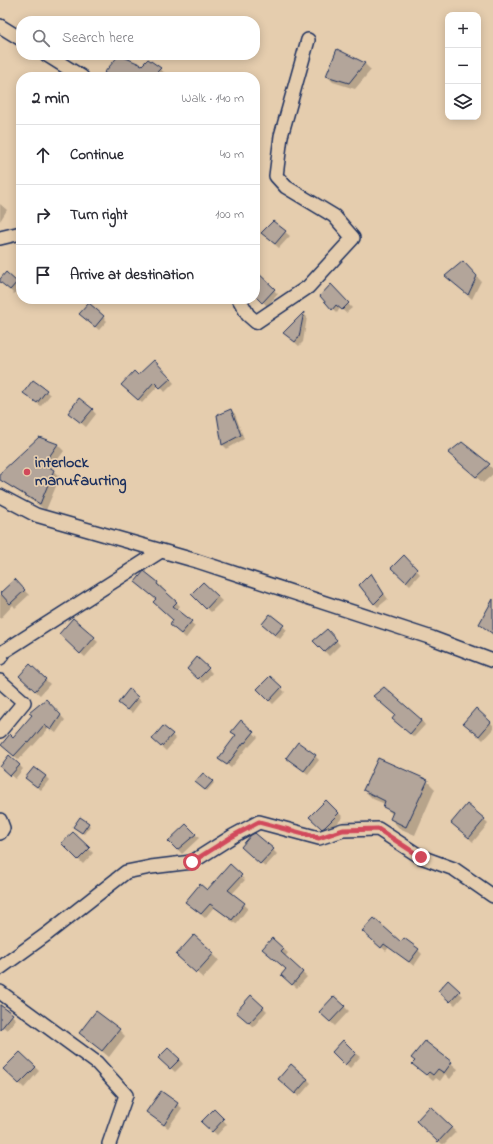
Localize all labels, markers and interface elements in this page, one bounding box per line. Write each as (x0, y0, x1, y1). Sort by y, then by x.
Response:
map controls (445, 12, 481, 120)
button: + (445, 12, 481, 48)
search box (16, 16, 260, 60)
icon: search (30, 27, 52, 49)
text: Search here (62, 27, 134, 49)
button: − (445, 48, 481, 84)
button: layers (445, 84, 481, 120)
text: 2 min (32, 86, 69, 111)
text: Walk · 140 m (181, 89, 244, 108)
icon: ahead (32, 144, 54, 166)
text: Continue (70, 144, 124, 166)
text: 40 m (220, 145, 244, 164)
icon: right (32, 204, 54, 226)
text: Turn right (70, 204, 128, 226)
text: 100 m (215, 205, 244, 224)
icon: arrive (32, 264, 54, 286)
text: Arrive at destination (70, 264, 194, 286)
place label: interlock manufaurting (35, 451, 127, 494)
marker: interlock manufaurting (22, 467, 32, 477)
route end (412, 848, 430, 866)
route start (183, 853, 201, 871)

